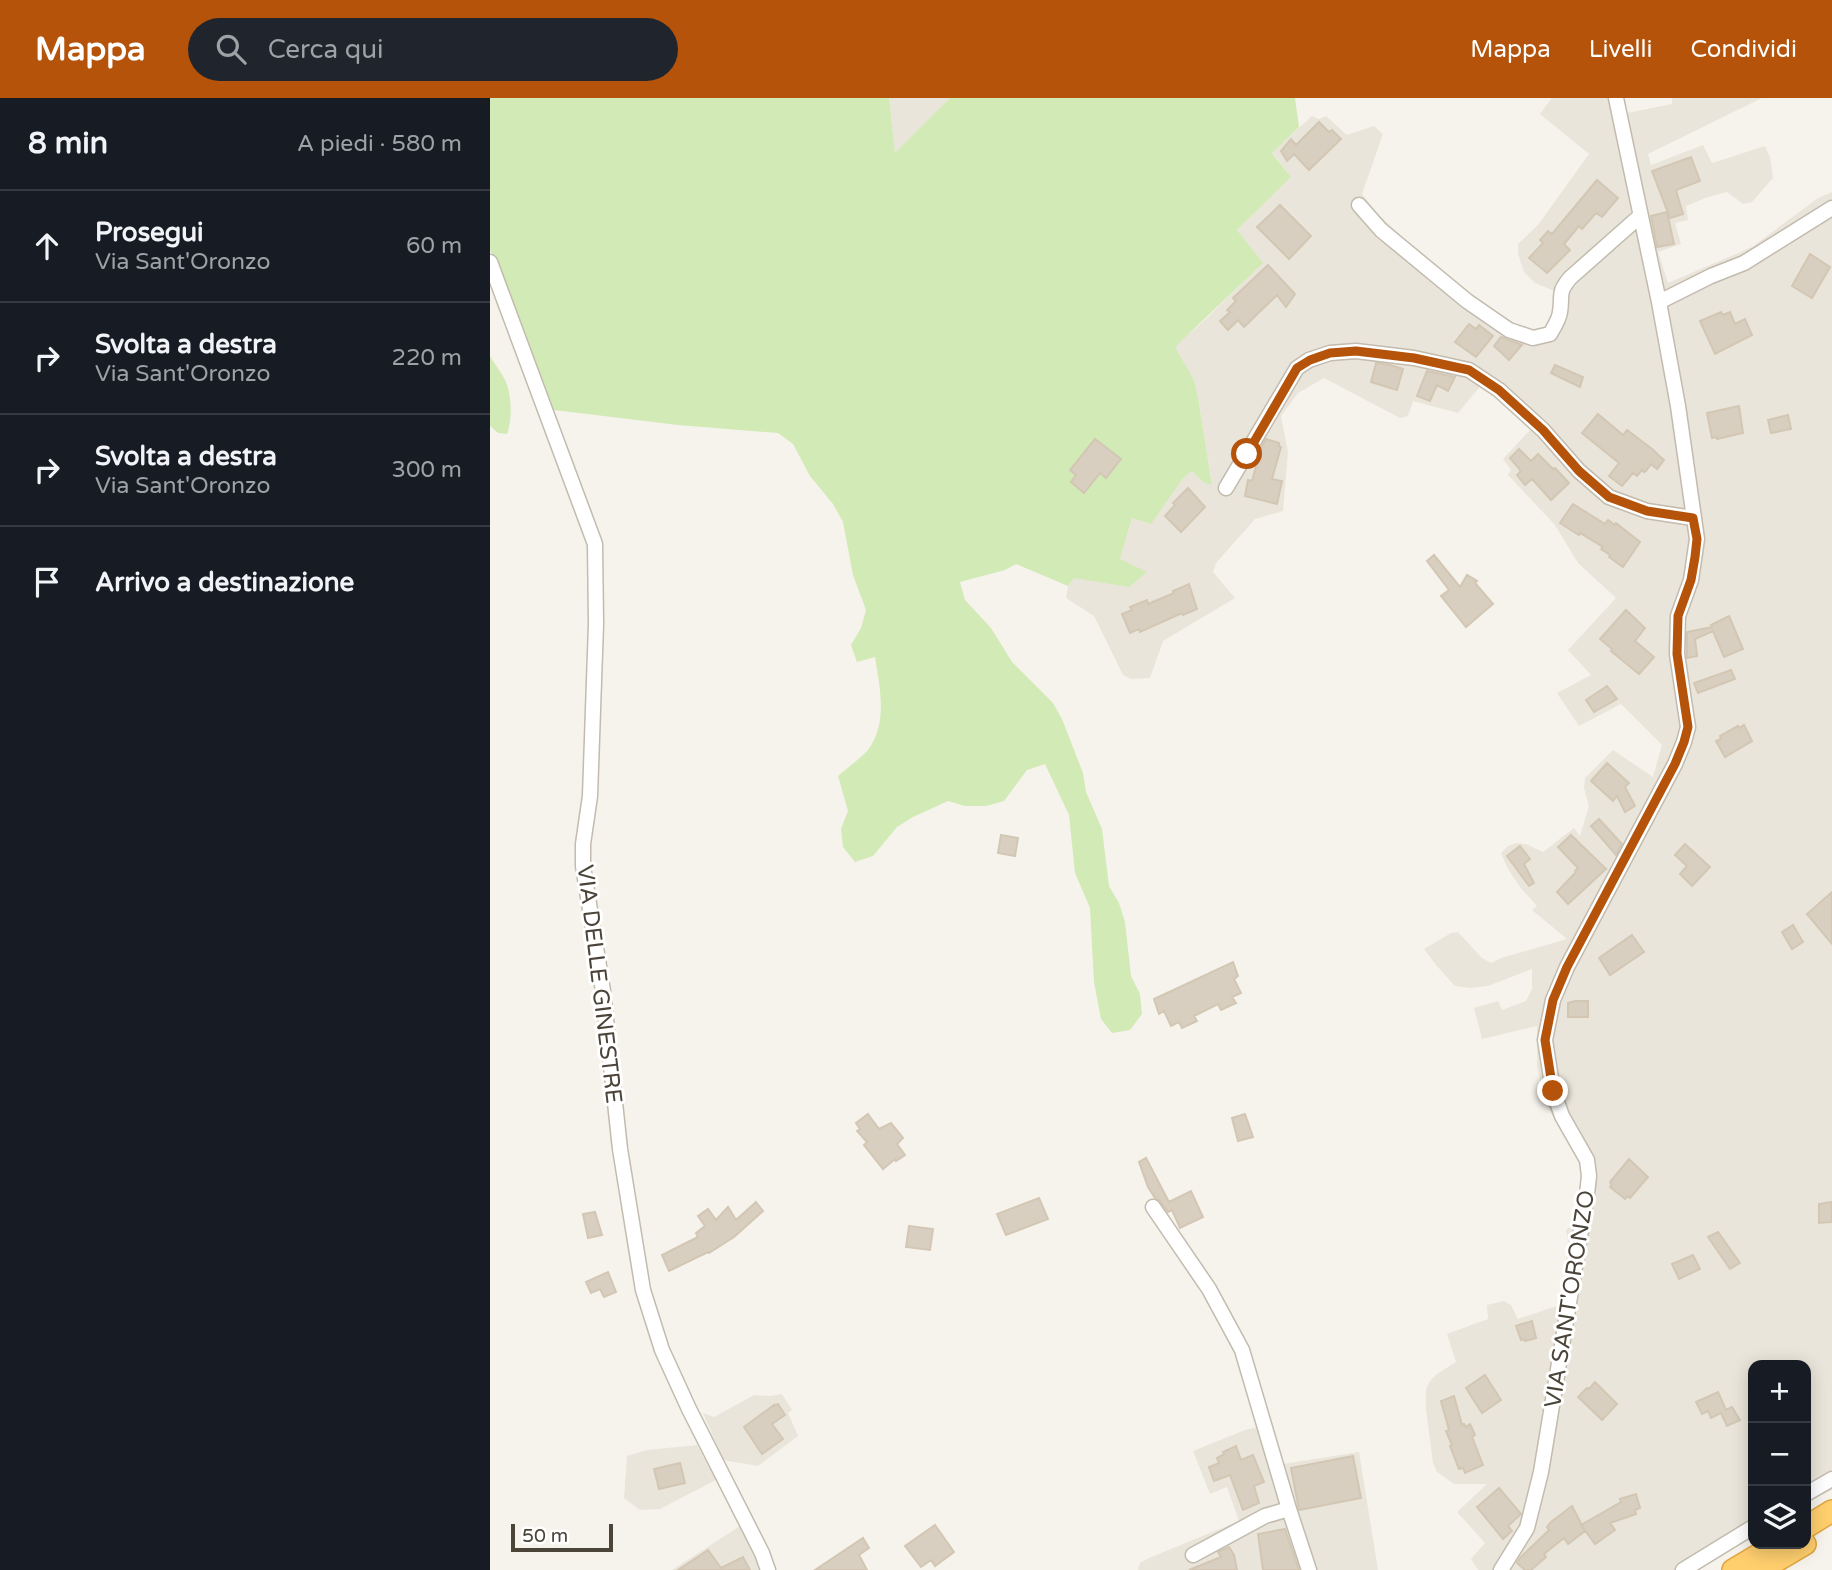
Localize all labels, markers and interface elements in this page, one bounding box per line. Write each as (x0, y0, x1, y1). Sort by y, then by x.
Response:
search box (188, 18, 678, 81)
text: Mappa (35, 30, 146, 69)
icon: search (212, 30, 250, 68)
text: Cerca qui (268, 34, 384, 65)
text: Mappa (1470, 35, 1551, 64)
text: Livelli (1589, 35, 1653, 64)
text: Condividi (1691, 35, 1797, 64)
text: 8 min (28, 125, 108, 162)
text: A piedi · 580 m (297, 130, 462, 158)
text: Prosegui (95, 217, 204, 248)
icon: ahead (28, 227, 66, 265)
text: 60 m (406, 232, 462, 260)
text: Via Sant'Oronzo (95, 248, 270, 276)
text: Svolta a destra (95, 329, 277, 360)
icon: right (28, 339, 66, 377)
text: 220 m (392, 344, 462, 372)
text: Via Sant'Oronzo (95, 360, 270, 388)
route start (1231, 438, 1262, 469)
text: Svolta a destra (95, 441, 277, 472)
icon: right (28, 451, 66, 489)
text: 300 m (392, 456, 462, 484)
text: Via Sant'Oronzo (95, 472, 270, 500)
icon: arrive (28, 563, 66, 601)
text: Arrivo a destinazione (95, 567, 354, 598)
street label: VIA DELLE GINESTRE (570, 863, 628, 1105)
route end (1537, 1075, 1568, 1106)
street label: VIA SANT'ORONZO (1539, 1188, 1601, 1410)
map controls (1748, 1360, 1811, 1549)
button: + (1748, 1360, 1811, 1423)
button: − (1748, 1423, 1811, 1486)
button: layers (1748, 1486, 1811, 1549)
scale bar (511, 1521, 612, 1553)
text: 50 m (522, 1525, 568, 1547)

